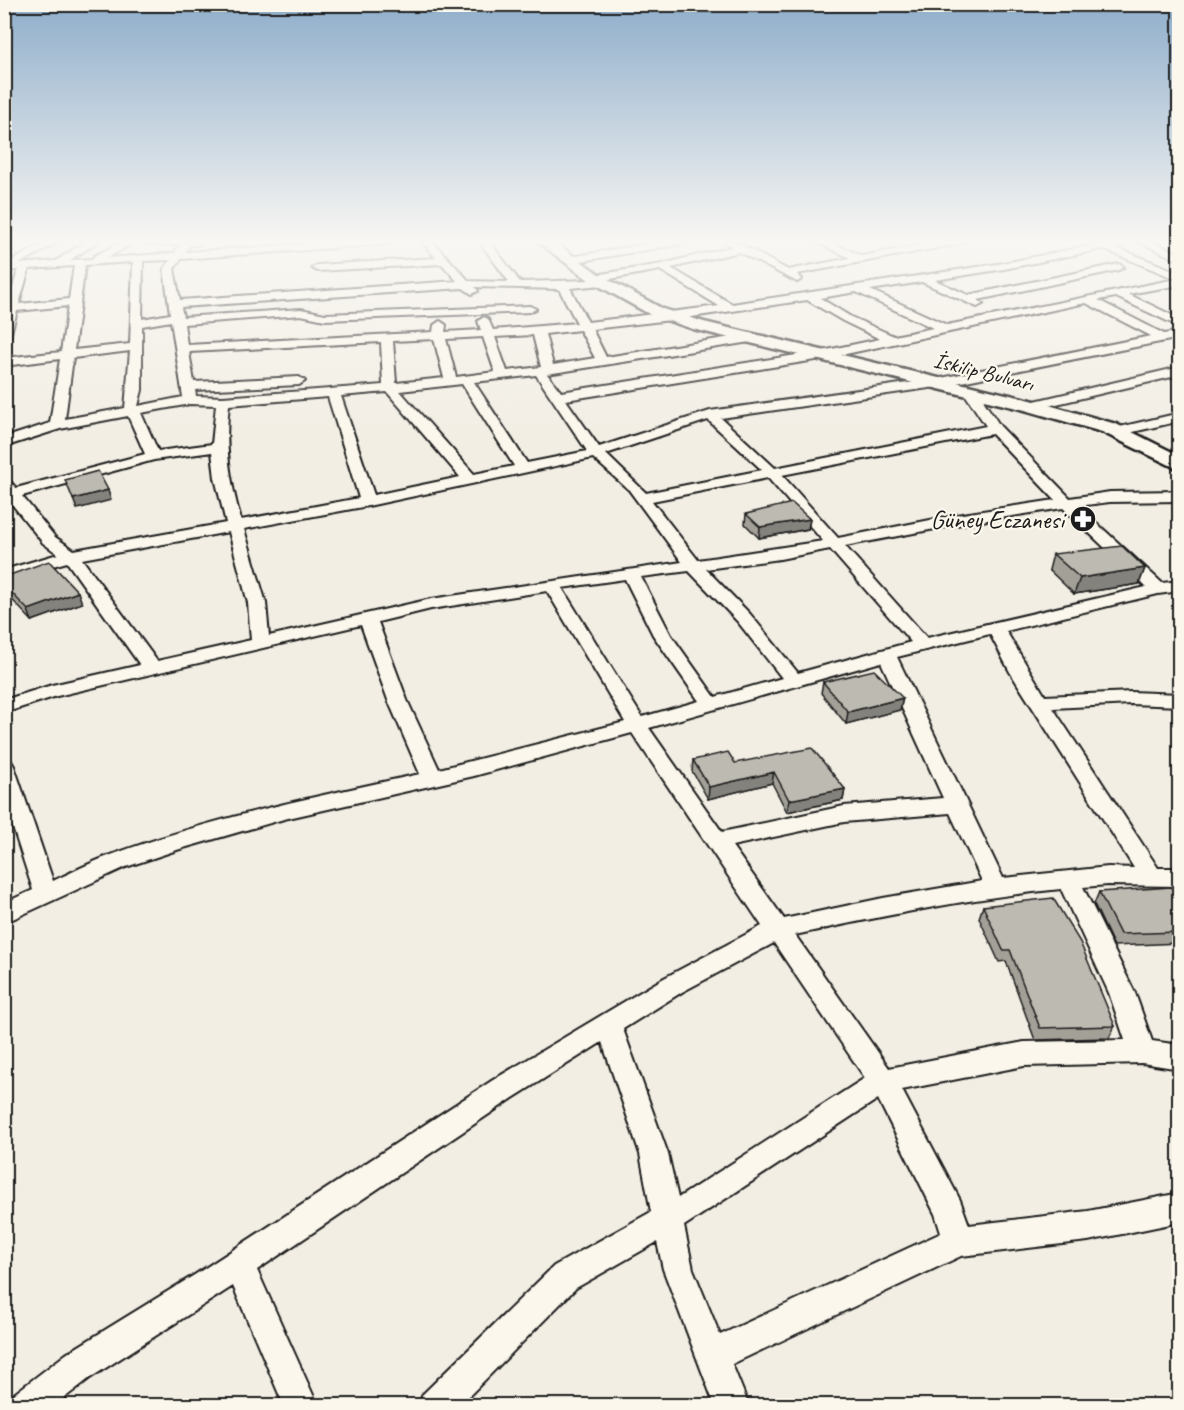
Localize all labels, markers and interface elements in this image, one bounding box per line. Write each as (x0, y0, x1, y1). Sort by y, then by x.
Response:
street label: İskilip Bulvarı (931, 346, 1038, 398)
place label: Güney Eczanesi (930, 503, 1067, 536)
pharmacy icon: Güney Eczanesi (1068, 504, 1098, 534)

